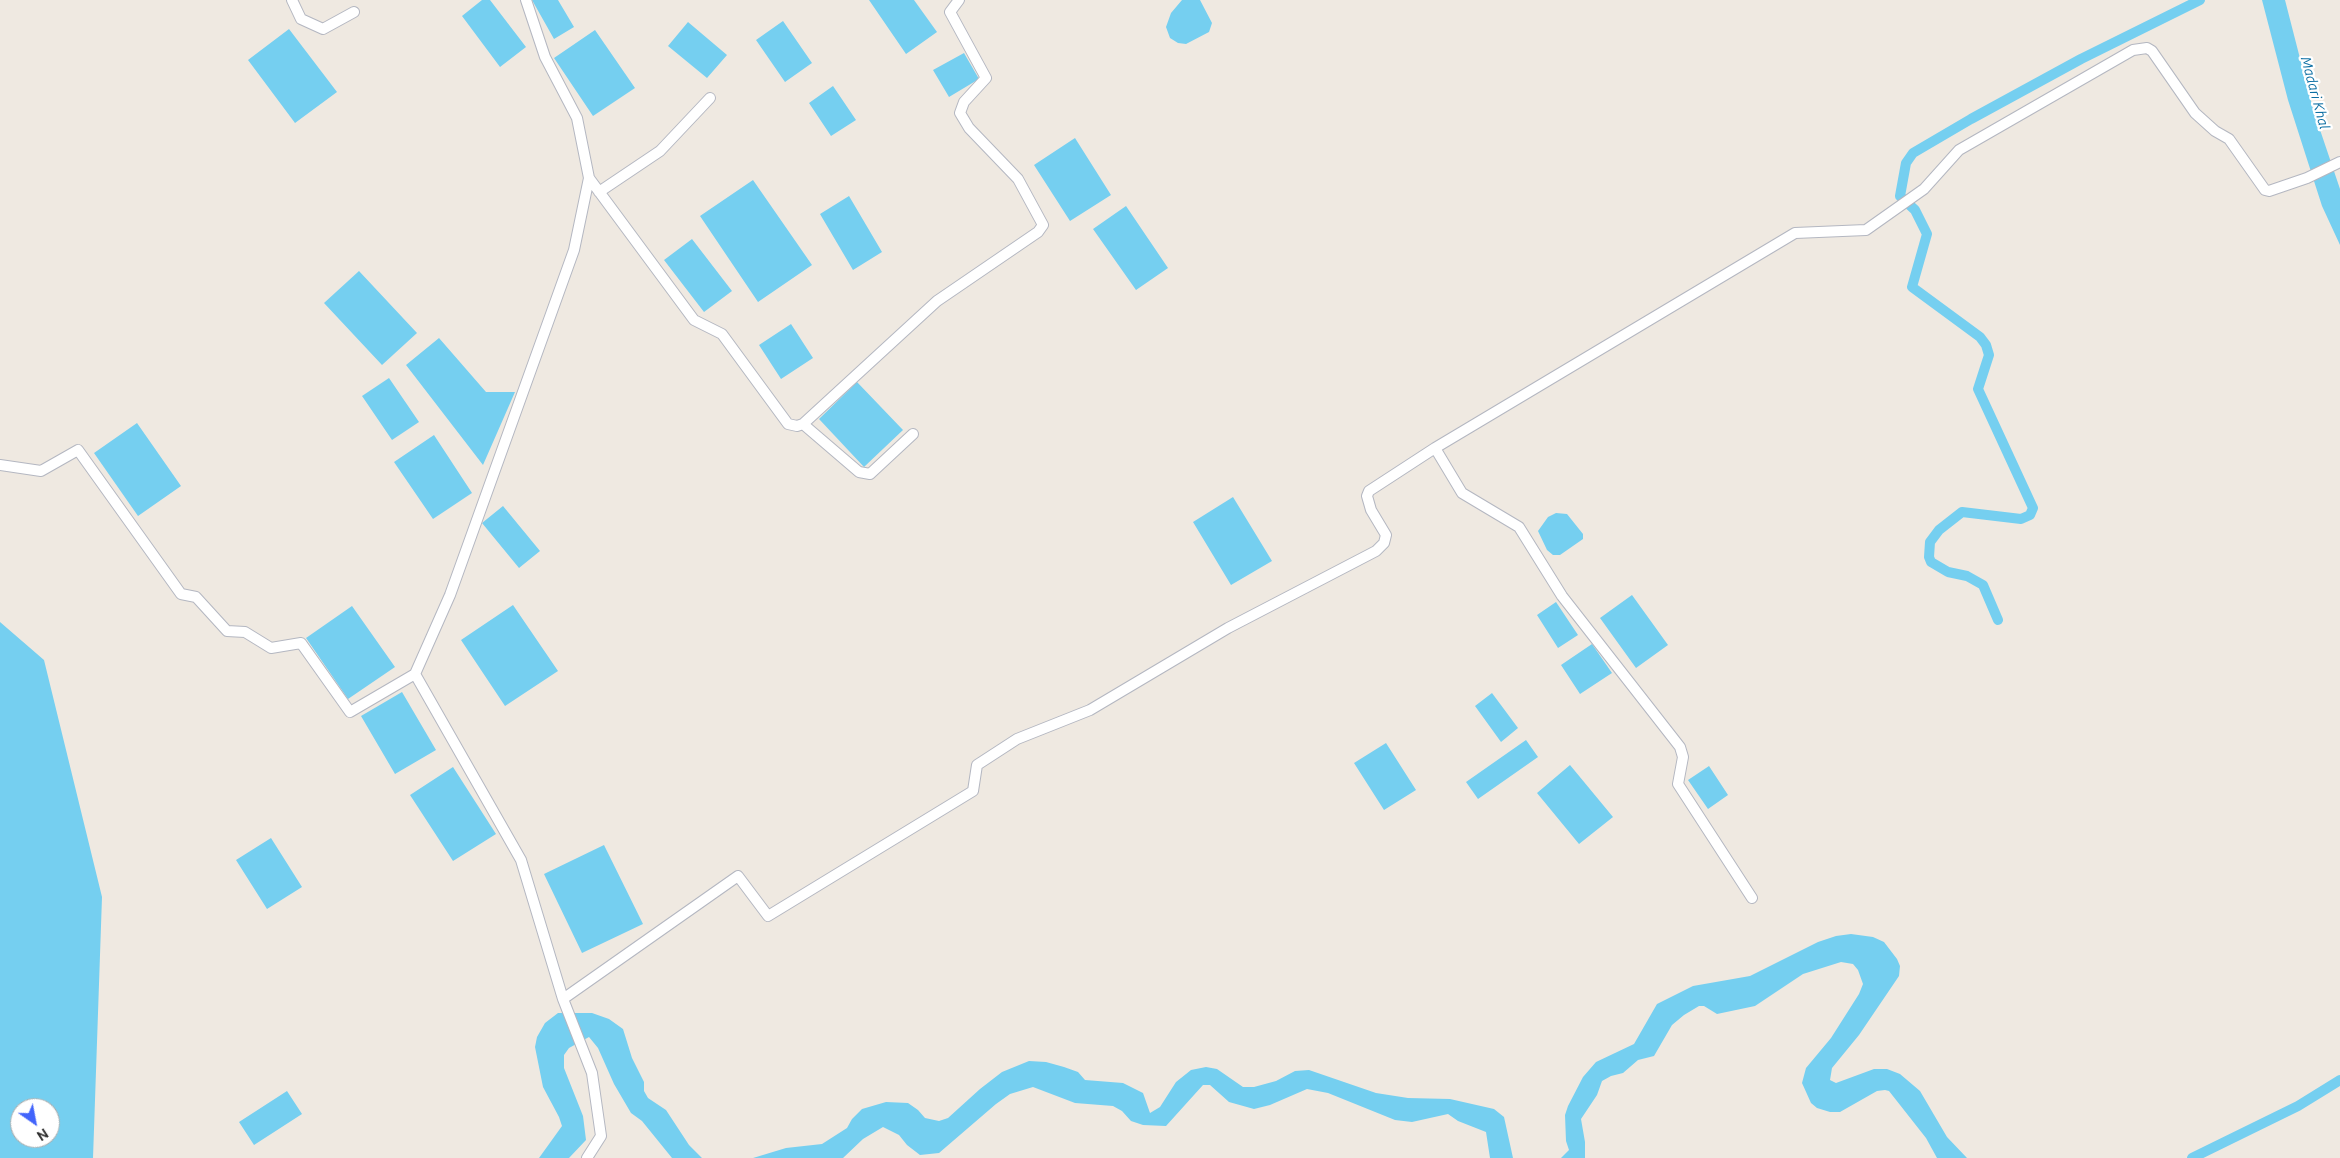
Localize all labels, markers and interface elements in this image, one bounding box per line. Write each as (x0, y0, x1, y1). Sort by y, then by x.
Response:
water label: Madari Khal (2297, 55, 2333, 131)
north arrow (10, 1098, 60, 1148)
text: N (34, 1125, 51, 1144)

